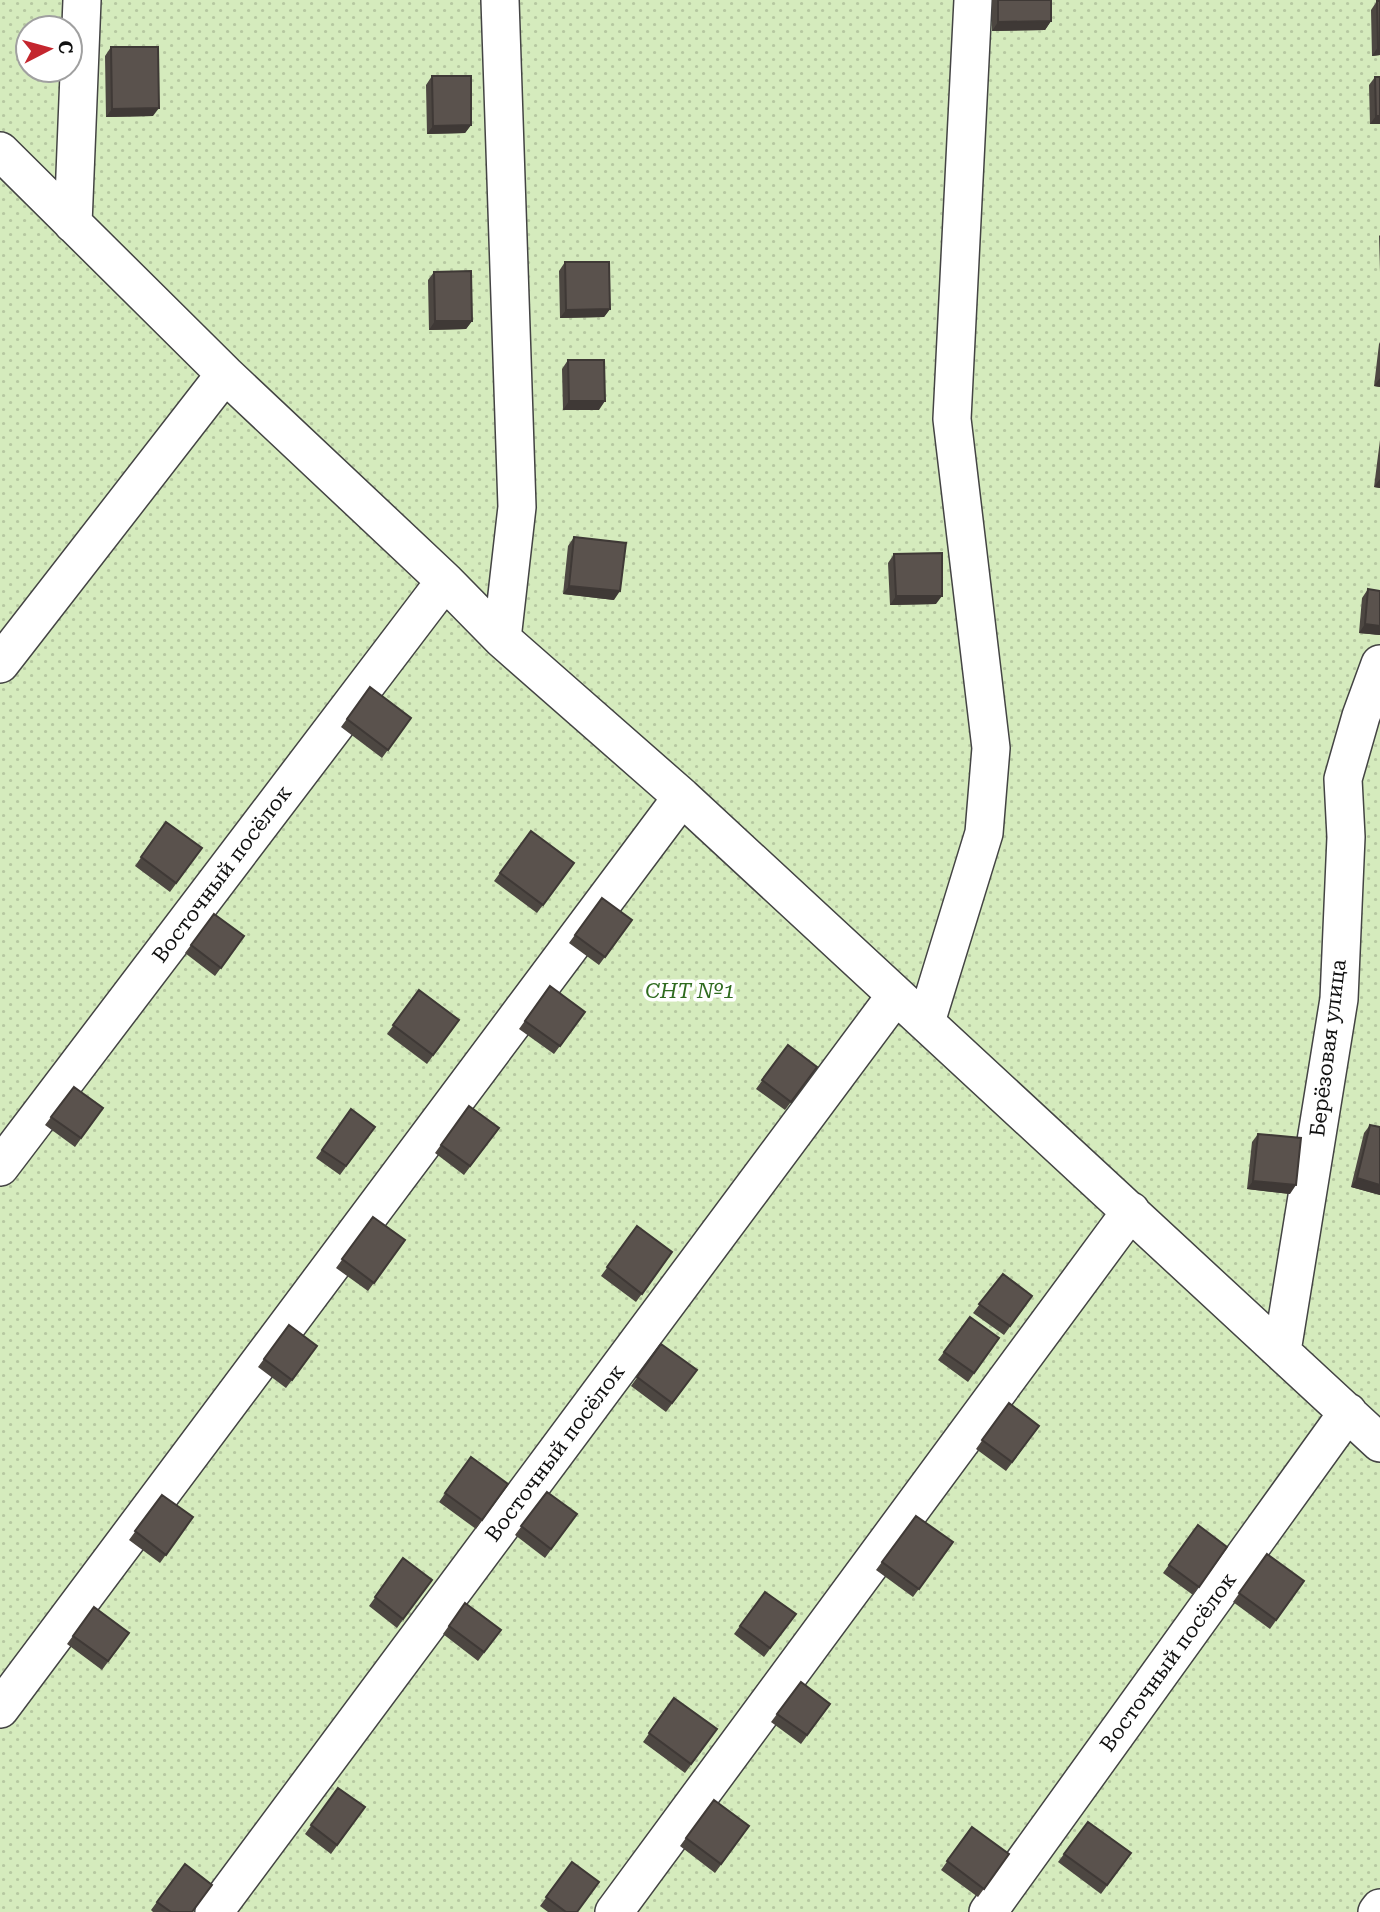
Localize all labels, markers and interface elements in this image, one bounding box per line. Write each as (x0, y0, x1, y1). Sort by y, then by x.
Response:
north arrow (14, 14, 84, 84)
text: С (53, 39, 78, 55)
street label: Восточный посёлок (148, 781, 296, 967)
street label: Берёзовая улица (1305, 957, 1351, 1138)
park label: СНТ №1 (645, 979, 735, 1003)
street label: Восточный посёлок (481, 1360, 629, 1546)
street label: Восточный посёлок (1095, 1568, 1241, 1756)

